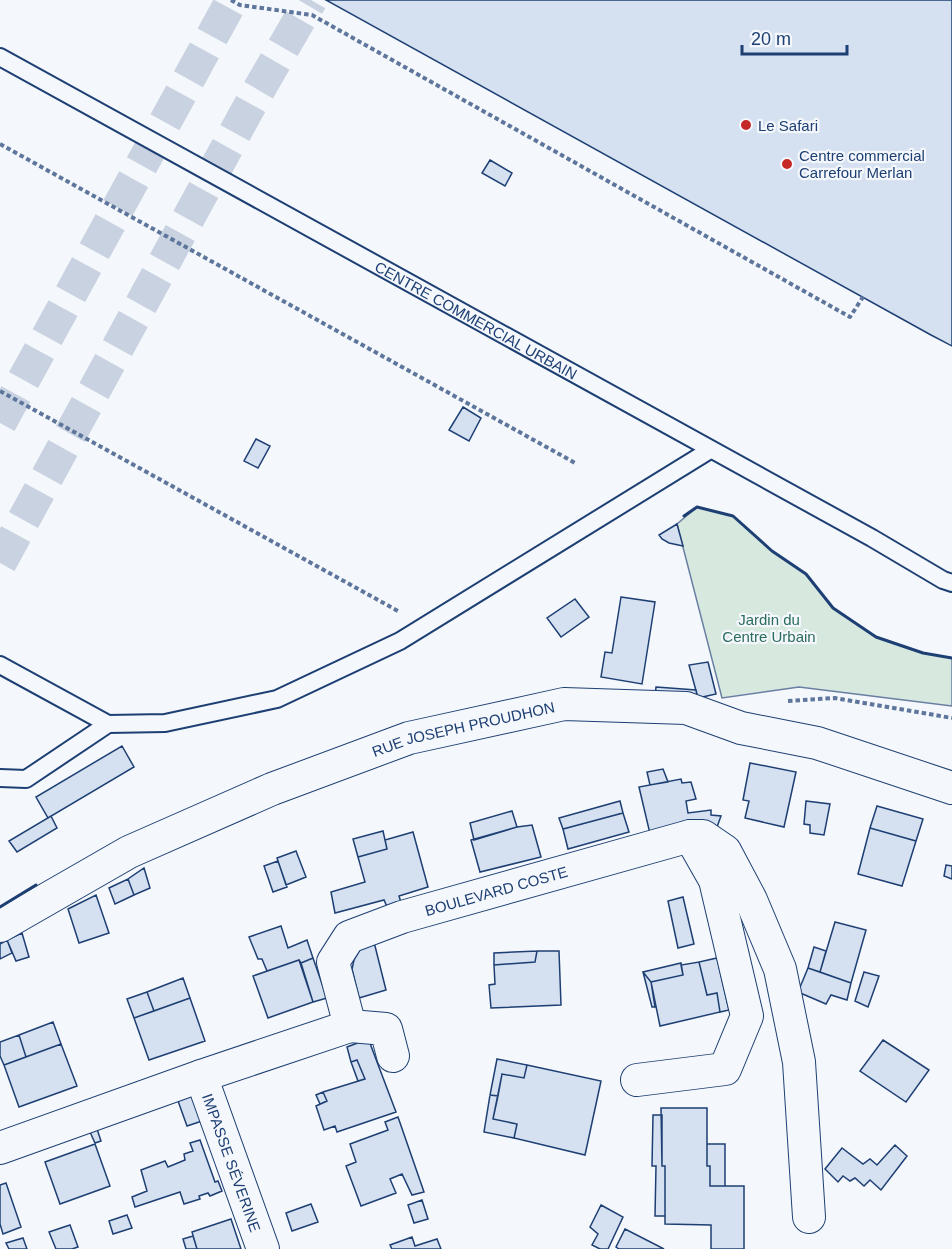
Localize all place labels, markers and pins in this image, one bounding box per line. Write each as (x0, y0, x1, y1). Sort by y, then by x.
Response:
place label: Le Safari (758, 117, 818, 134)
marker: Le Safari (739, 118, 753, 132)
place label: Centre commercial Carrefour Merlan (799, 147, 925, 181)
marker: Centre commercial Carrefour Merlan (780, 157, 794, 171)

